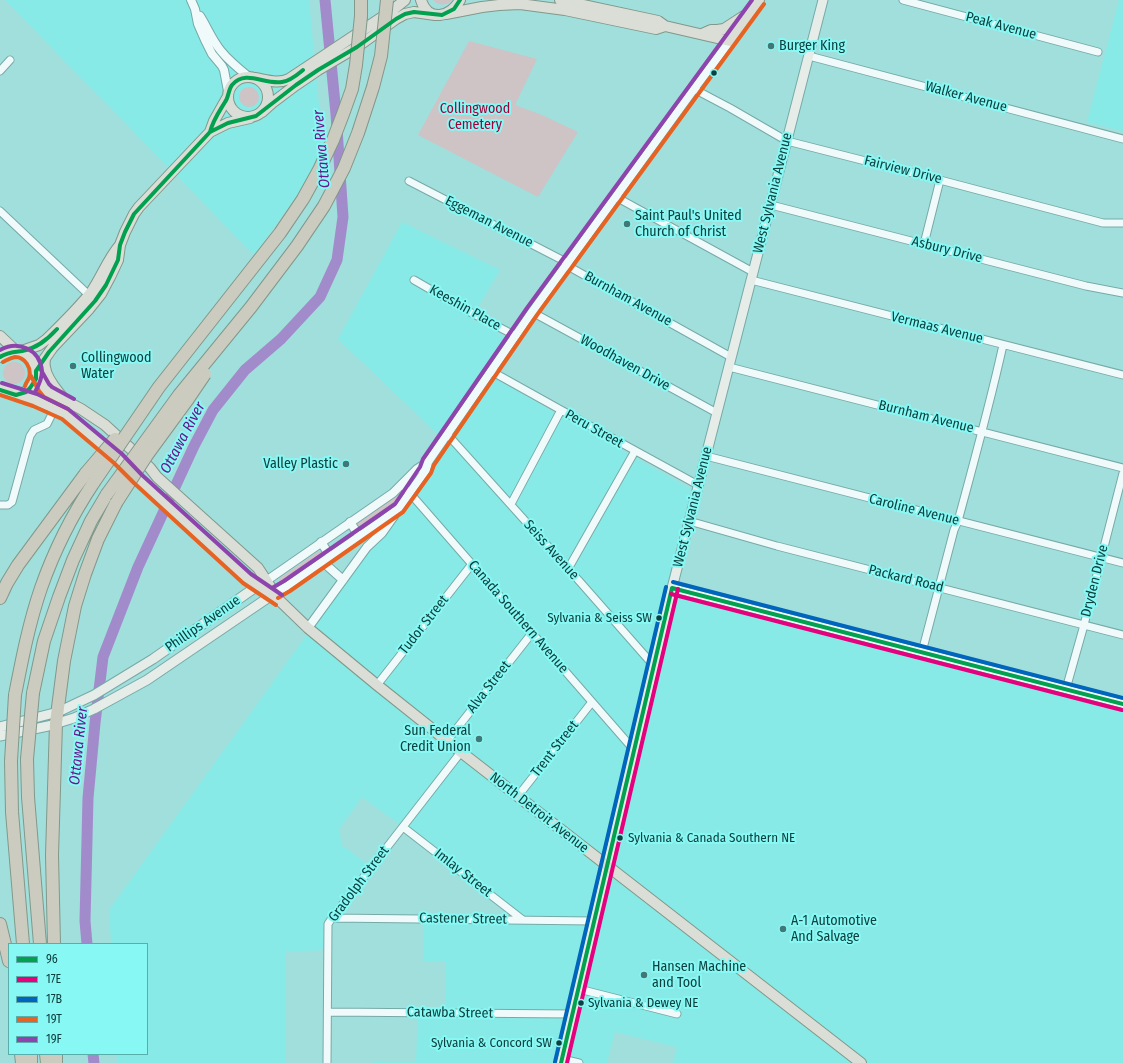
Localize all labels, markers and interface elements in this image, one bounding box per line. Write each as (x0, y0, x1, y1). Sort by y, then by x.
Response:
street label: Peak Avenue (964, 9, 1038, 43)
place label: Burger King (779, 38, 845, 54)
marker: Burger King (766, 41, 776, 51)
unlabelled marker (709, 68, 719, 78)
street label: Walker Avenue (923, 78, 1009, 116)
park label: Collingwood Cemetery (440, 101, 510, 134)
water label: Ottawa River (310, 109, 334, 189)
street label: West Sylvania Avenue (750, 131, 796, 255)
street label: Fairview Drive (862, 152, 944, 188)
street label: Eggeman Avenue (442, 193, 536, 251)
place label: Saint Paul's United Church of Christ (635, 208, 742, 240)
marker: Saint Paul's United Church of Christ (622, 219, 632, 229)
street label: Asbury Drive (910, 233, 984, 267)
street label: Burnham Avenue (581, 268, 675, 330)
street label: Keeshin Place (426, 282, 504, 334)
street label: Vermaas Avenue (889, 308, 985, 348)
street label: Woodhaven Drive (577, 331, 673, 395)
place label: Collingwood Water (81, 350, 151, 382)
marker: Collingwood Water (68, 361, 78, 371)
street label: Burnham Avenue (877, 397, 975, 437)
water label: Ottawa River (157, 399, 209, 477)
street label: Peru Street (562, 406, 626, 452)
street label: West Sylvania Avenue (670, 445, 716, 569)
place label: Valley Plastic (263, 456, 338, 472)
marker: Valley Plastic (341, 459, 351, 469)
street label: Caroline Avenue (867, 491, 961, 529)
street label: Seiss Avenue (520, 517, 582, 583)
street label: Dryden Drive (1078, 543, 1112, 619)
street label: Canada Southern Avenue (464, 557, 572, 677)
street label: Packard Road (867, 562, 945, 596)
street label: Phillips Avenue (162, 592, 244, 656)
street label: Tudor Street (396, 592, 452, 658)
place label: Sylvania & Seiss SW (547, 610, 652, 626)
marker: Sylvania & Seiss SW (654, 613, 664, 623)
street label: Alva Street (463, 658, 515, 716)
water label: Ottawa River (66, 706, 92, 786)
street label: Trent Street (528, 717, 582, 781)
place label: Sun Federal Credit Union (400, 723, 471, 756)
marker: Sun Federal Credit Union (474, 734, 484, 744)
street label: North Detroit Avenue (486, 769, 592, 857)
place label: Sylvania & Canada Southern NE (628, 830, 795, 846)
marker: Sylvania & Canada Southern NE (615, 833, 625, 843)
street label: Gradolph Street (325, 843, 393, 925)
street label: Imlay Street (431, 845, 495, 901)
street label: Castener Street (419, 910, 507, 928)
place label: A-1 Automotive And Salvage (791, 913, 877, 946)
marker: A-1 Automotive And Salvage (778, 924, 788, 934)
legend (8, 943, 148, 1055)
text: 96 (46, 952, 58, 966)
place label: Hansen Machine and Tool (652, 959, 746, 992)
marker: Hansen Machine and Tool (639, 970, 649, 980)
text: 17E (46, 972, 61, 986)
text: 17B (46, 992, 62, 1006)
place label: Sylvania & Dewey NE (588, 995, 698, 1011)
marker: Sylvania & Dewey NE (576, 998, 586, 1008)
street label: Catawba Street (407, 1004, 493, 1022)
text: 19T (46, 1012, 62, 1026)
text: 19F (46, 1032, 62, 1046)
place label: Sylvania & Concord SW (431, 1035, 552, 1051)
marker: Sylvania & Concord SW (554, 1038, 564, 1048)

